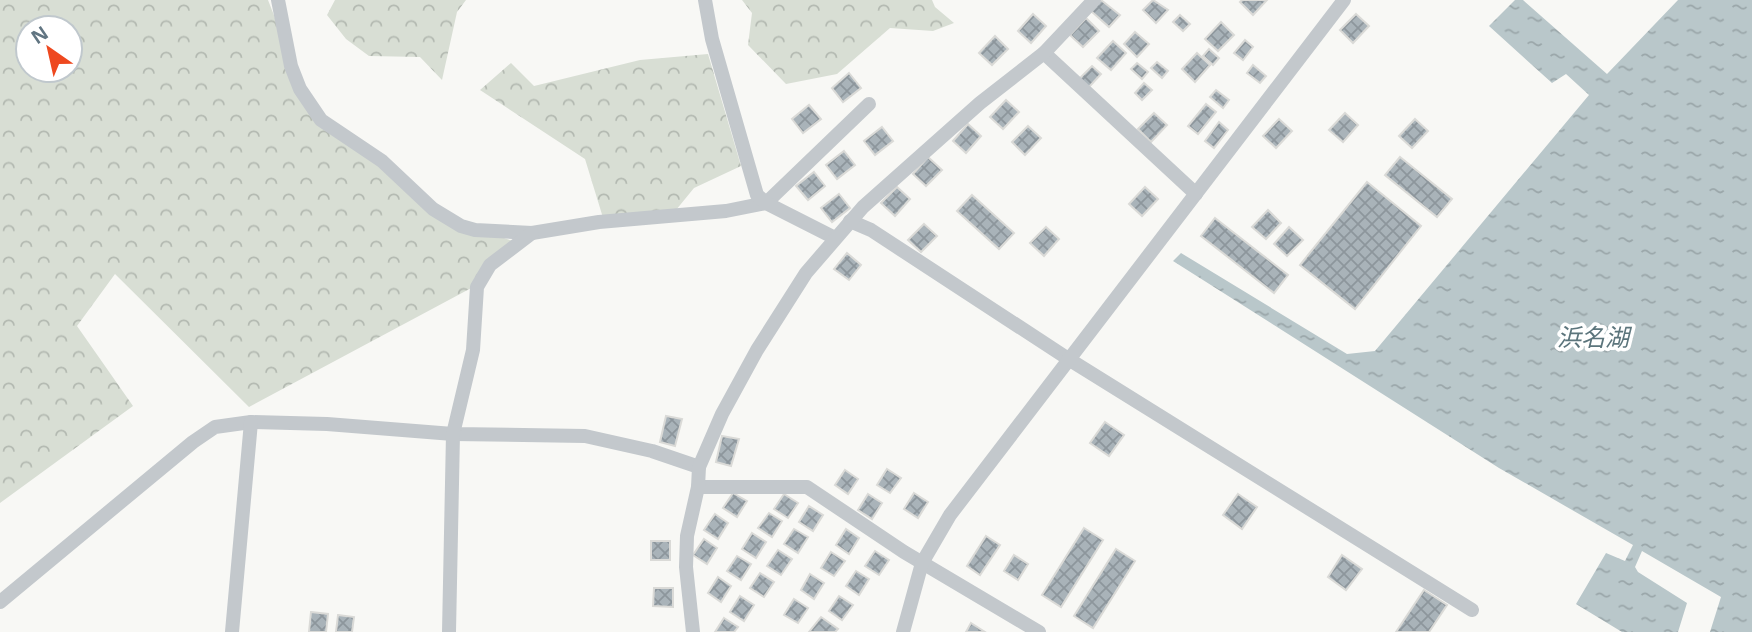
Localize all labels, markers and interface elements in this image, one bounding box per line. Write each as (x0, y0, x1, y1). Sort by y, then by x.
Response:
north arrow (14, 14, 84, 84)
text: N (26, 20, 53, 50)
water label: 浜名湖 (1557, 320, 1633, 353)

